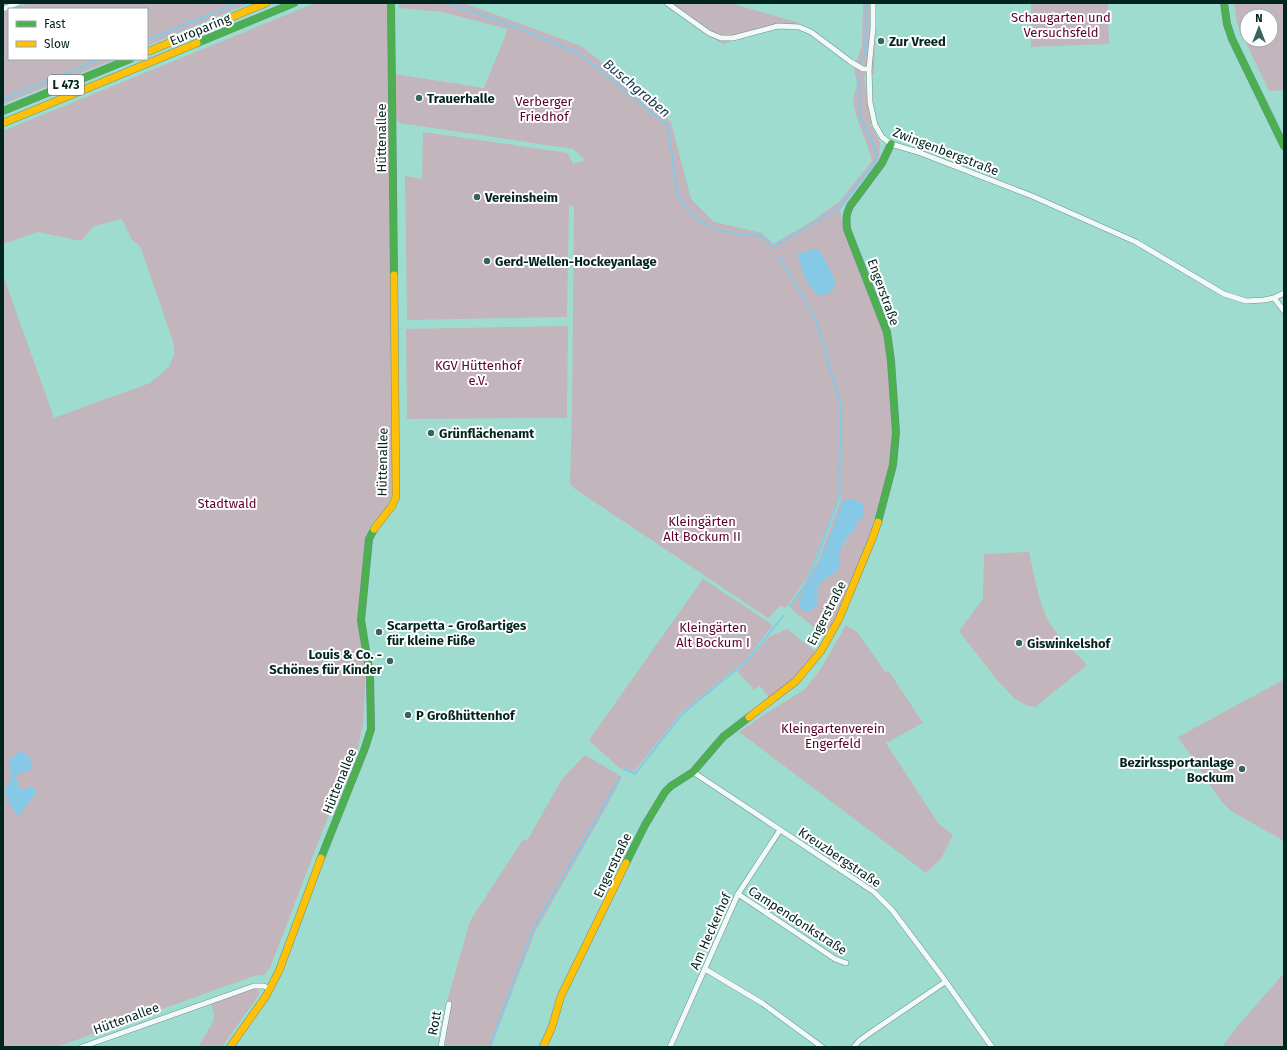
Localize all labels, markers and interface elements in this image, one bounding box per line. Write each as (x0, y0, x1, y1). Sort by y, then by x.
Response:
legend (8, 8, 148, 60)
north arrow (1239, 8, 1279, 48)
street label: Europaring (168, 10, 233, 48)
park label: Schaugarten und Versuchsfeld (1011, 10, 1111, 40)
text: N (1255, 12, 1263, 25)
text: Fast (44, 17, 66, 31)
place label: Zur Vreed (889, 34, 946, 49)
marker: Zur Vreed (876, 36, 886, 46)
text: Slow (44, 37, 70, 51)
water label: Buschgraben (600, 55, 674, 121)
road number: L 473 (48, 75, 84, 95)
place label: Trauerhalle (427, 91, 495, 106)
marker: Trauerhalle (414, 93, 424, 103)
park label: Verberger Friedhof (515, 94, 573, 124)
street label: Hüttenallee (374, 104, 389, 172)
street label: Zwingenbergstraße (891, 124, 1001, 179)
place label: Vereinsheim (484, 190, 558, 205)
marker: Vereinsheim (472, 192, 482, 202)
place label: Gerd-Wellen-Hockeyanlage (495, 254, 657, 269)
marker: Gerd-Wellen-Hockeyanlage (482, 256, 492, 266)
street label: Engerstraße (864, 257, 903, 328)
park label: KGV Hüttenhof e.V. (435, 358, 523, 388)
place label: Grünflächenamt (439, 426, 535, 441)
street label: Hüttenallee (374, 427, 391, 497)
marker: Grünflächenamt (426, 428, 436, 438)
park label: Stadtwald (198, 496, 256, 511)
park label: Kleingärten Alt Bockum II (663, 514, 741, 544)
street label: Engerstraße (804, 579, 849, 648)
place label: Scarpetta - Großartiges für kleine Füße (387, 618, 527, 648)
park label: Kleingärten Alt Bockum I (676, 620, 750, 650)
marker: Scarpetta - Großartiges für kleine Füße (374, 627, 384, 637)
place label: Giswinkelshof (1027, 636, 1112, 651)
marker: Giswinkelshof (1014, 638, 1024, 648)
place label: Louis & Co. - Schönes für Kinder (269, 647, 383, 677)
marker: Louis & Co. - Schönes für Kinder (385, 656, 395, 666)
place label: P Großhüttenhof (416, 708, 516, 723)
marker: P Großhüttenhof (403, 710, 413, 720)
park label: Kleingartenverein Engerfeld (781, 721, 885, 751)
street label: Hüttenallee (320, 746, 359, 816)
place label: Bezirkssportanlage Bockum (1120, 755, 1234, 785)
marker: Bezirkssportanlage Bockum (1237, 764, 1247, 774)
street label: Kreuzbergstraße (796, 824, 884, 891)
street label: Engerstraße (590, 830, 635, 900)
street label: Campendonkstraße (746, 883, 850, 958)
street label: Am Heckerhof (687, 889, 735, 972)
street label: Hüttenallee (91, 1000, 161, 1037)
street label: Rott (425, 1009, 444, 1037)

